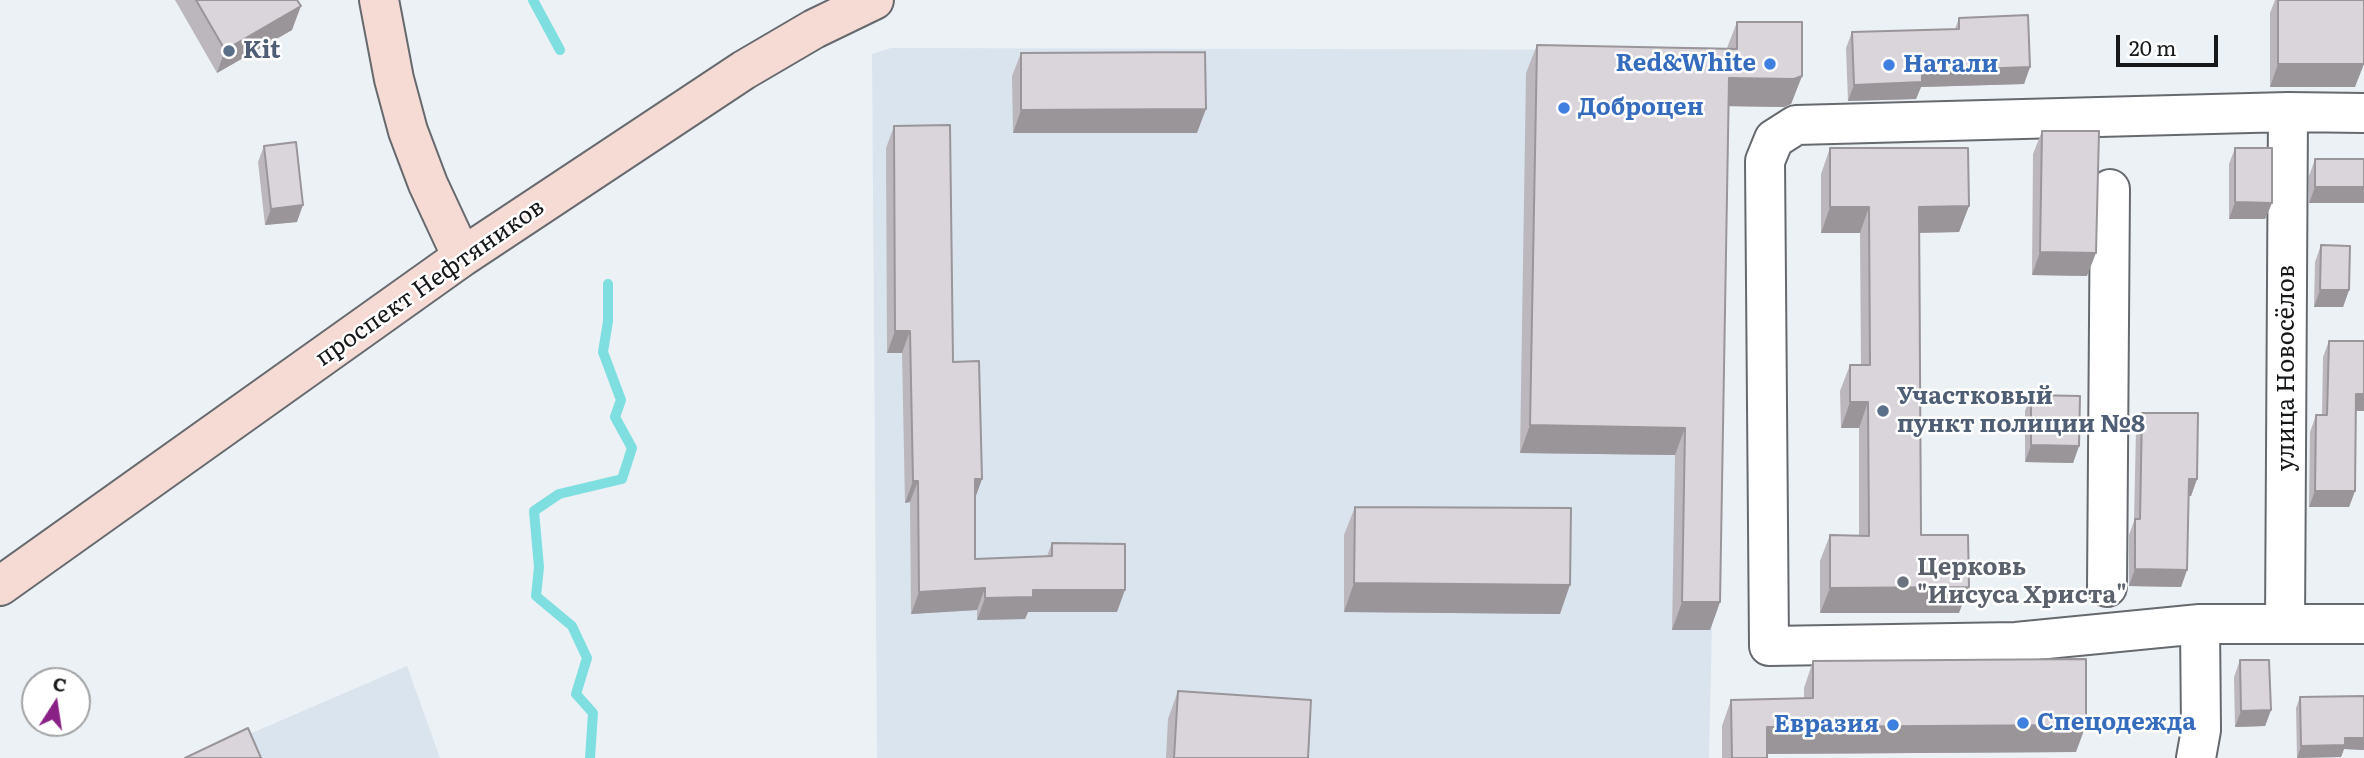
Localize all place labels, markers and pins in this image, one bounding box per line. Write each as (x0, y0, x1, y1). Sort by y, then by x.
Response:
place label: Kit (243, 37, 281, 65)
marker: Kit (221, 43, 237, 59)
place label: Red&White (1615, 50, 1756, 78)
place label: Натали (1903, 51, 1998, 79)
marker: Red&White (1762, 56, 1778, 72)
marker: Натали (1881, 57, 1897, 73)
place label: Доброцен (1578, 94, 1704, 122)
marker: Доброцен (1556, 100, 1572, 116)
place label: Участковый пункт полиции №8 (1897, 383, 2145, 439)
marker: Участковый пункт полиции №8 (1875, 403, 1891, 419)
place label: Церковь "Иисуса Христа" (1917, 554, 2127, 610)
marker: Церковь "Иисуса Христа" (1895, 574, 1911, 590)
place label: Спецодежда (2037, 709, 2196, 737)
place label: Евразия (1774, 711, 1879, 739)
marker: Спецодежда (2015, 715, 2031, 731)
marker: Евразия (1885, 717, 1901, 733)

